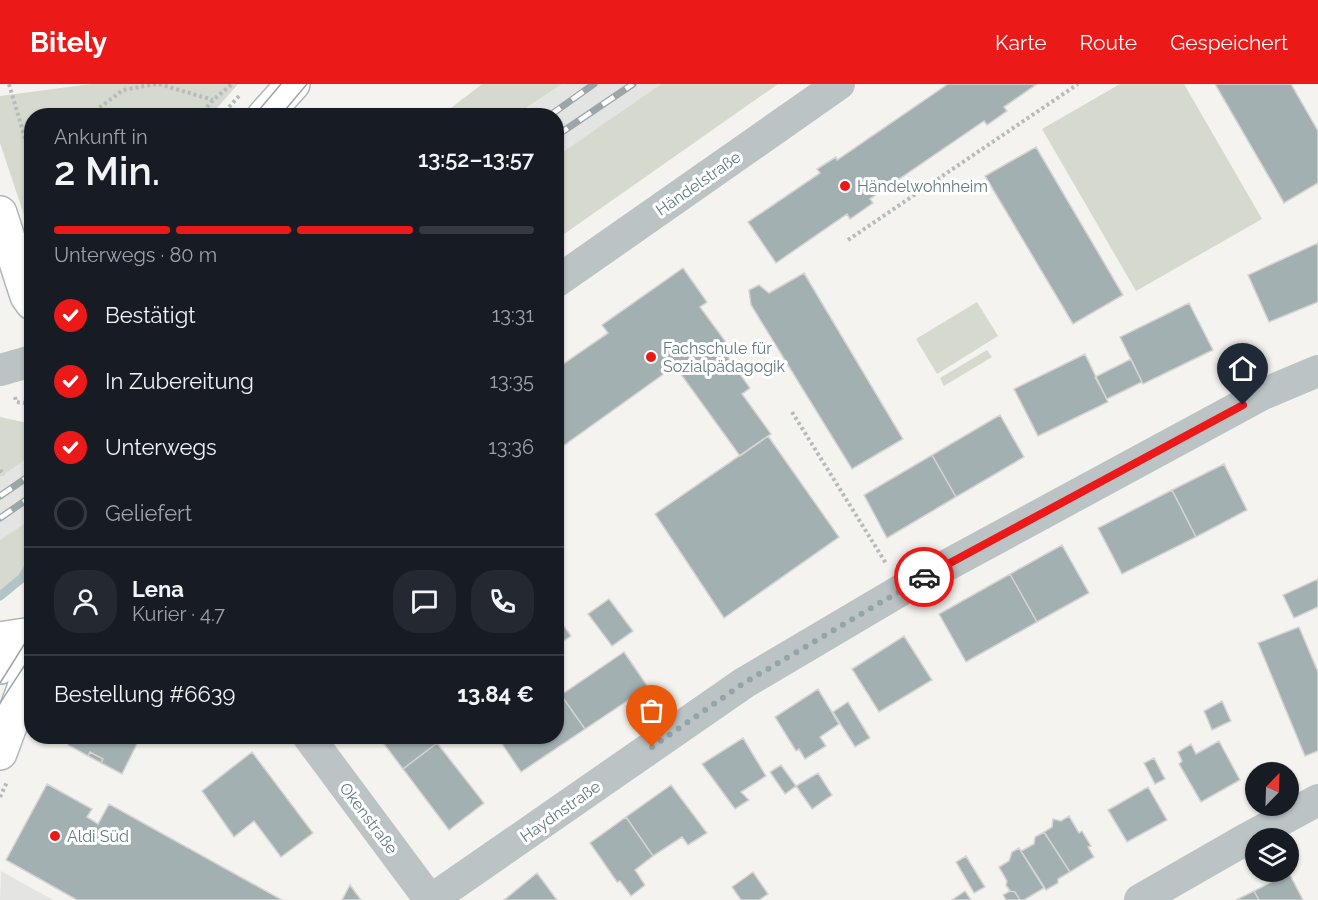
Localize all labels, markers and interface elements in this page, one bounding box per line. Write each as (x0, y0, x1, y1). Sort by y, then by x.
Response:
text: Bitely (30, 26, 107, 59)
text: Karte (995, 30, 1047, 55)
text: Route (1080, 30, 1137, 55)
text: Gespeichert (1170, 30, 1288, 55)
text: Ankunft in (54, 125, 148, 149)
text: 13:52–13:57 (418, 146, 534, 172)
street label: Händelstraße (652, 147, 744, 220)
text: 2 Min. (54, 148, 160, 194)
place label: Händelwohnheim (857, 177, 988, 196)
marker: Händelwohnheim (838, 179, 852, 193)
text: Unterwegs · 80 m (54, 243, 217, 267)
icon: check (54, 299, 87, 332)
text: Bestätigt (105, 302, 196, 328)
text: 13:31 (492, 303, 534, 327)
place label: Fachschule für Sozialpädagogik (663, 339, 786, 376)
pin (1217, 343, 1268, 405)
marker: Fachschule für Sozialpädagogik (644, 350, 658, 364)
icon: home (1226, 352, 1259, 385)
icon: check (54, 365, 87, 398)
text: In Zubereitung (105, 368, 254, 394)
text: 13:35 (489, 369, 534, 393)
icon: check (54, 431, 87, 464)
text: Unterwegs (105, 434, 217, 460)
text: 13:36 (488, 435, 534, 459)
text: Geliefert (105, 500, 192, 526)
courier (894, 547, 954, 607)
icon: car (908, 561, 941, 594)
button: person (54, 570, 117, 633)
button: chat (393, 570, 456, 633)
button: phone (471, 570, 534, 633)
text: Lena (132, 576, 184, 602)
text: Kurier · 4.7 (132, 602, 225, 626)
text: Bestellung #6639 (54, 681, 235, 707)
text: 13.84 € (457, 681, 534, 707)
pin (626, 685, 677, 747)
icon: bag (635, 694, 668, 727)
north arrow (1245, 762, 1299, 816)
map controls (1245, 762, 1299, 882)
street label: Haydnstraße (517, 777, 604, 846)
street label: Okenstraße (336, 779, 402, 858)
place label: Aldi Süd (67, 827, 129, 846)
button: layers (1245, 828, 1299, 882)
marker: Aldi Süd (48, 829, 62, 843)

